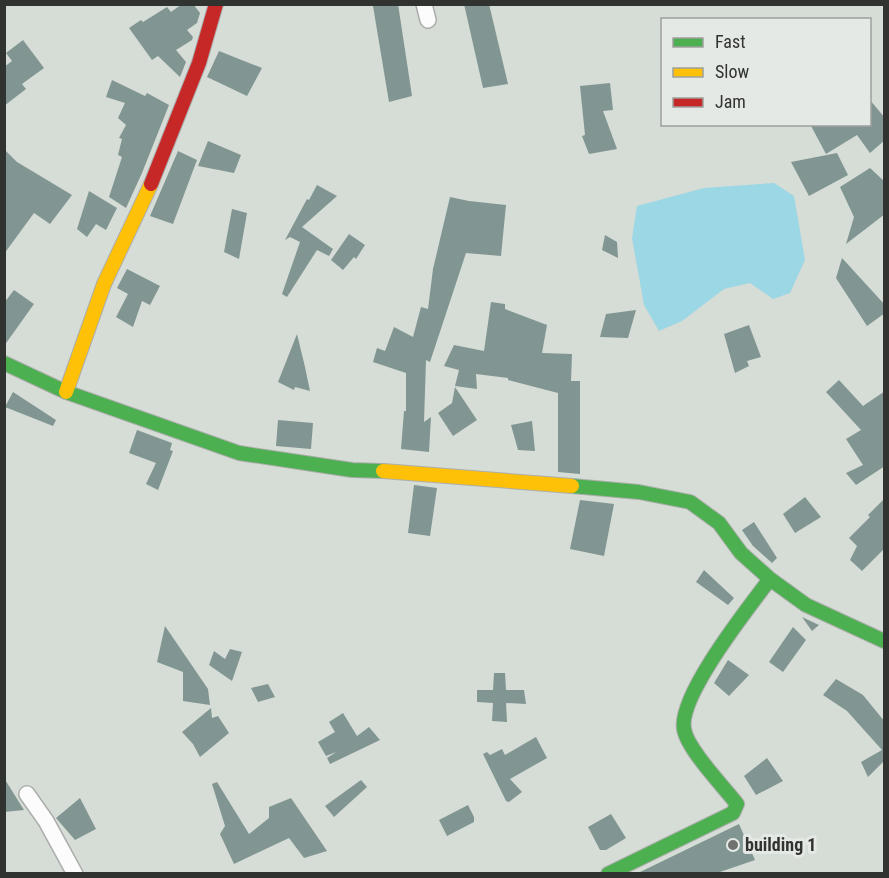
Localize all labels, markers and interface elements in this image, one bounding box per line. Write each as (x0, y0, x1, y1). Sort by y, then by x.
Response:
legend (661, 18, 871, 126)
text: Fast (715, 31, 746, 52)
text: Slow (715, 61, 750, 82)
text: Jam (715, 91, 746, 112)
place label: building 1 (745, 834, 816, 855)
marker: building 1 (726, 838, 740, 852)

